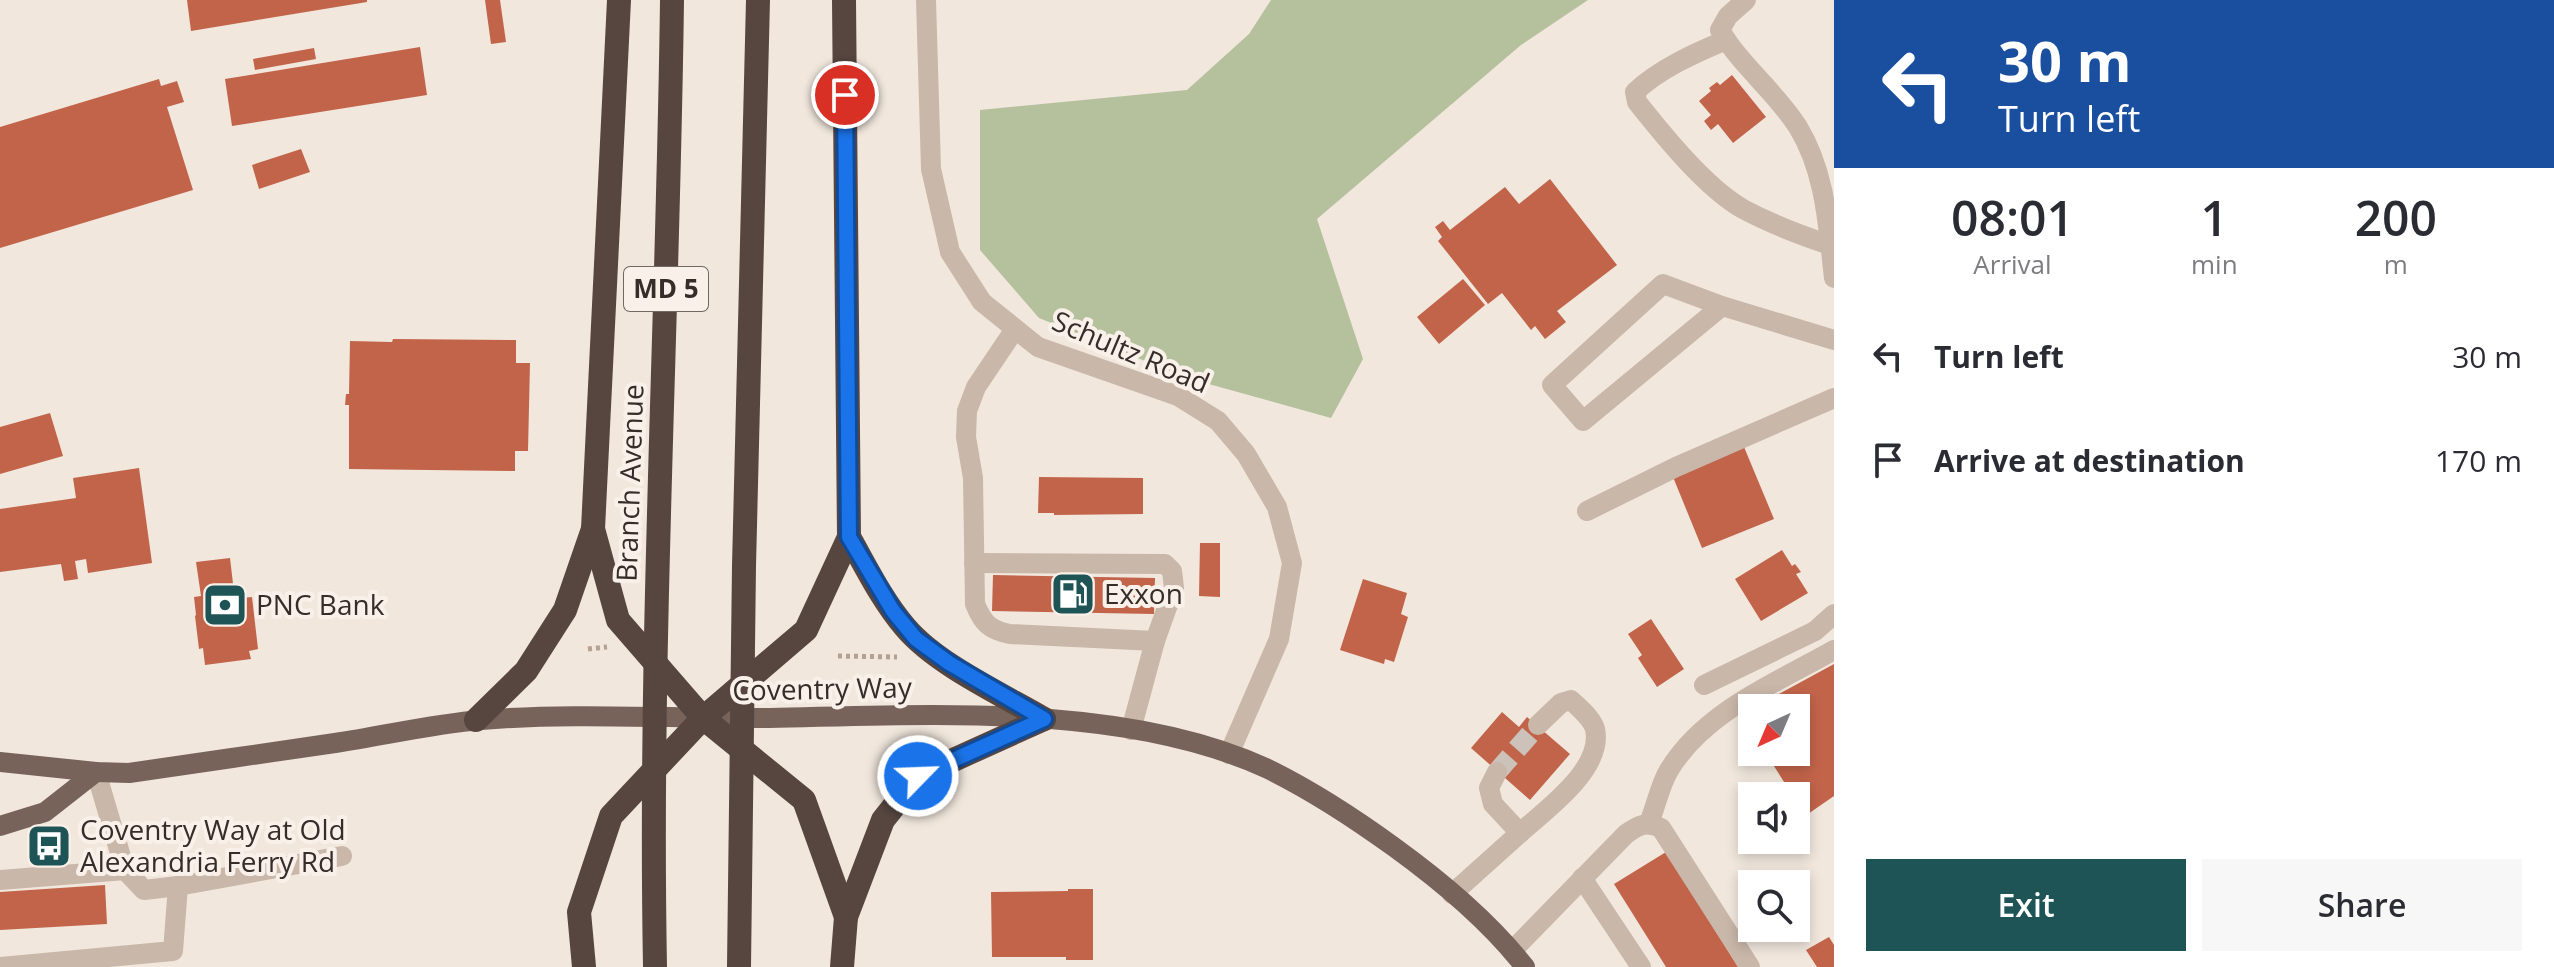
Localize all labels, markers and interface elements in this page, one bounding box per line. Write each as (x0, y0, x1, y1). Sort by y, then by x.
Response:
text: 30 m (1998, 22, 2132, 98)
icon: left (1866, 32, 1970, 136)
pin (811, 61, 879, 129)
icon: arrive (823, 73, 867, 117)
text: Turn left (1998, 94, 2140, 143)
text: 08:01 (1951, 185, 2074, 250)
text: 1 (2201, 185, 2228, 250)
text: 200 (2355, 185, 2437, 250)
text: Arrival (1973, 246, 2052, 282)
text: min (2191, 246, 2238, 282)
text: m (2384, 246, 2408, 282)
road number: MD 5 (624, 267, 708, 311)
street label: Schultz Road (1047, 301, 1216, 401)
icon: left (1866, 334, 1910, 378)
text: Turn left (1934, 336, 2064, 377)
text: 30 m (2452, 336, 2522, 377)
street label: Branch Avenue (607, 384, 651, 582)
icon: arrive (1866, 438, 1910, 482)
text: Arrive at destination (1934, 440, 2245, 481)
text: 170 m (2435, 440, 2522, 481)
fuel station icon: Exxon (1049, 570, 1097, 618)
place label: Exxon (1104, 574, 1183, 612)
bank icon: PNC Bank (201, 581, 249, 629)
place label: PNC Bank (256, 585, 385, 623)
street label: Coventry Way (732, 667, 913, 709)
north arrow (1738, 694, 1810, 766)
map controls (1738, 694, 1810, 942)
position arrow (876, 734, 960, 818)
button: sound (1738, 782, 1810, 854)
place label: Coventry Way at Old Alexandria Ferry Rd (80, 810, 346, 880)
bus stop icon: Coventry Way at Old Alexandria Ferry Rd (25, 822, 73, 870)
button: Exit (1866, 859, 2186, 951)
button: Share (2202, 859, 2522, 951)
button: search (1738, 870, 1810, 942)

